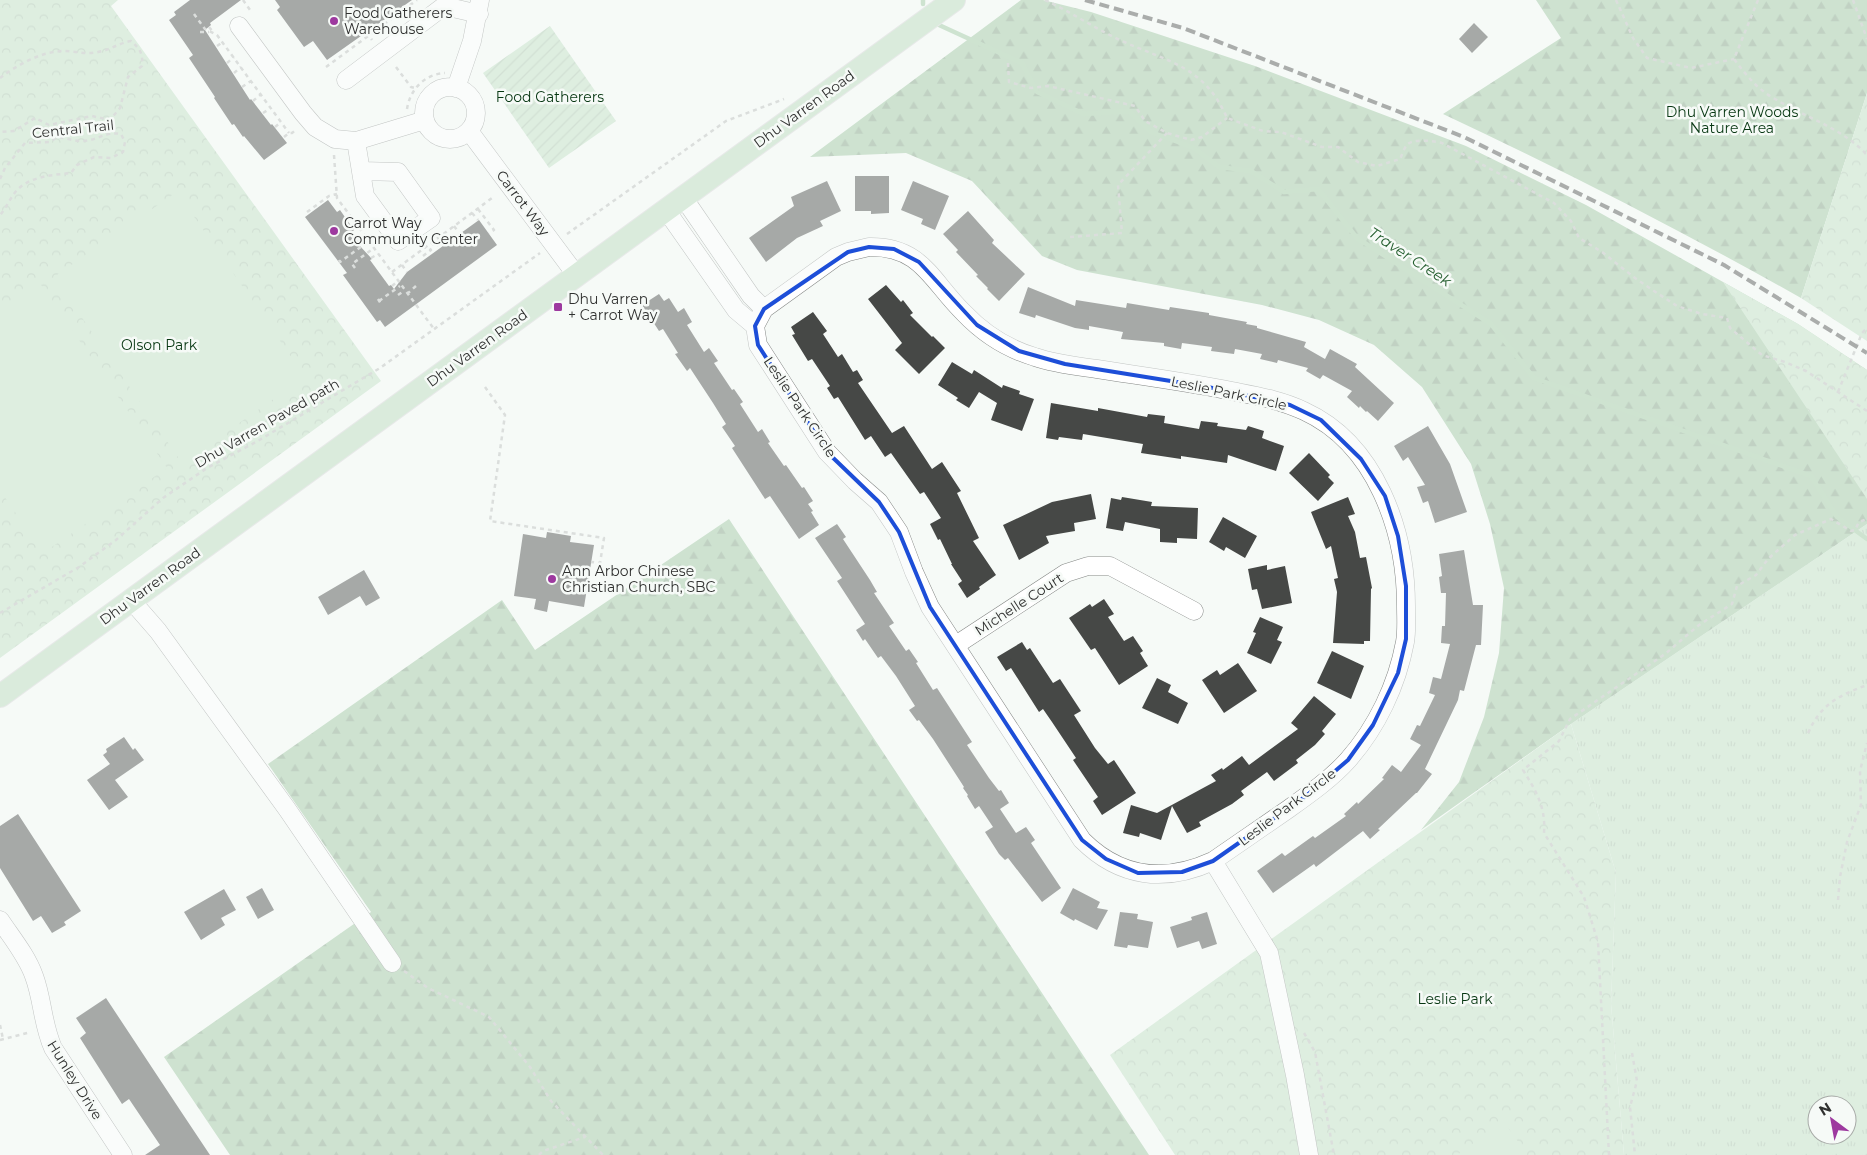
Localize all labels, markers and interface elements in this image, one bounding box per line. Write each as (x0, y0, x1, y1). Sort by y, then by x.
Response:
place label: Food Gatherers Warehouse (344, 4, 452, 38)
marker: Food Gatherers Warehouse (328, 15, 340, 27)
street label: Dhu Varren Road (750, 66, 858, 152)
park label: Food Gatherers (496, 88, 604, 106)
park label: Dhu Varren Woods Nature Area (1666, 103, 1798, 137)
street label: Central Trail (31, 116, 115, 142)
street label: Carrot Way (492, 167, 554, 240)
place label: Carrot Way Community Center (344, 214, 478, 248)
water label: Traver Creek (1365, 223, 1456, 291)
marker: Carrot Way Community Center (328, 225, 340, 237)
place label: Dhu Varren + Carrot Way (568, 290, 658, 324)
marker: Dhu Varren + Carrot Way (552, 301, 564, 313)
street label: Dhu Varren Road (423, 305, 531, 391)
park label: Olson Park (121, 336, 198, 354)
street label: Leslie Park Circle (760, 353, 840, 461)
street label: Leslie Park Circle (1169, 372, 1289, 414)
street label: Dhu Varren Paved path (192, 374, 342, 472)
street label: Dhu Varren Road (96, 543, 204, 629)
place label: Ann Arbor Chinese Christian Church, SBC (562, 562, 716, 596)
street label: Michelle Court (971, 569, 1067, 639)
marker: Ann Arbor Chinese Christian Church, SBC (546, 573, 558, 585)
street label: Leslie Park Circle (1235, 764, 1339, 850)
park label: Leslie Park (1417, 990, 1493, 1008)
street label: Hunley Drive (43, 1037, 107, 1123)
north arrow (1807, 1095, 1857, 1145)
text: N (1816, 1098, 1835, 1120)

